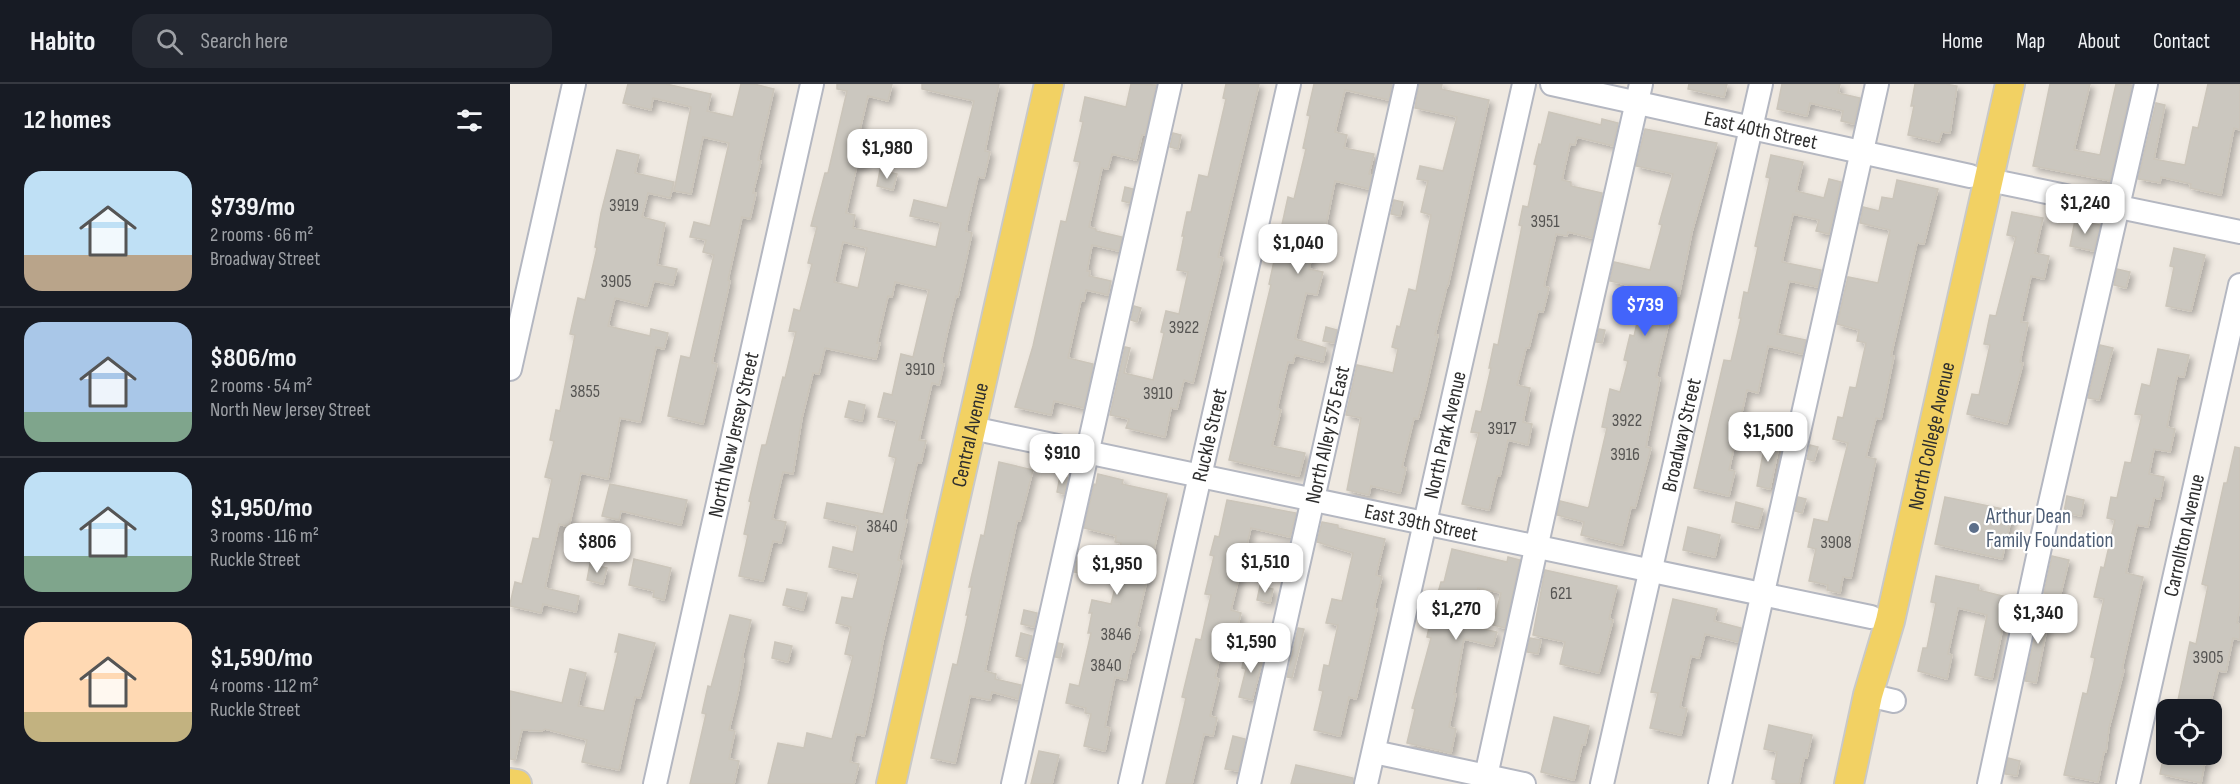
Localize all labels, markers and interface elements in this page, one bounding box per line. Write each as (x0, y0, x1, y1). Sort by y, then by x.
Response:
search box (132, 14, 552, 68)
text: Habito (30, 25, 96, 58)
icon: search (153, 25, 186, 58)
text: Search here (201, 28, 288, 55)
text: Home (1942, 29, 1983, 54)
text: Map (2016, 29, 2045, 54)
text: About (2078, 29, 2120, 54)
text: Contact (2153, 29, 2210, 54)
icon: filters (453, 104, 486, 137)
text: 12 homes (24, 105, 111, 136)
street label: East 40th Street (1702, 105, 1820, 155)
pin: $1,980 (838, 129, 936, 180)
text: $1,980 (861, 136, 913, 160)
pin: $1,240 (2036, 184, 2134, 235)
text: $1,240 (2060, 191, 2110, 215)
text: $739/mo (210, 192, 295, 223)
icon: home (72, 195, 144, 267)
house number: 3919 (609, 195, 639, 216)
house number: 3951 (1530, 211, 1560, 232)
text: 2 rooms · 66 m² (210, 223, 314, 247)
pin: $1,040 (1249, 224, 1347, 275)
text: $1,040 (1272, 231, 1324, 255)
text: Broadway Street (210, 247, 320, 271)
house number: 3905 (601, 271, 631, 292)
pin: $739 (1609, 286, 1681, 337)
text: $739 (1626, 293, 1664, 317)
house number: 3922 (1169, 317, 1199, 338)
text: $806/mo (210, 343, 297, 374)
icon: home (72, 346, 144, 418)
street label: North New Jersey Street (703, 350, 764, 520)
house number: 3910 (905, 359, 935, 380)
street label: North College Avenue (1903, 359, 1960, 512)
street label: North Alley 575 East (1300, 364, 1355, 506)
street label: North Park Avenue (1418, 369, 1471, 501)
text: 2 rooms · 54 m² (210, 374, 312, 398)
street label: Broadway Street (1656, 376, 1706, 494)
street label: Central Avenue (946, 380, 994, 489)
house number: 3855 (570, 381, 600, 402)
house number: 3910 (1143, 383, 1173, 404)
street label: Ruckle Street (1187, 386, 1232, 484)
text: North New Jersey Street (210, 398, 371, 422)
house number: 3922 (1612, 410, 1642, 431)
pin: $1,500 (1719, 412, 1817, 463)
house number: 3917 (1488, 418, 1517, 439)
text: $1,500 (1742, 419, 1794, 443)
pin: $910 (1026, 434, 1098, 485)
text: $910 (1043, 441, 1081, 465)
house number: 3916 (1610, 444, 1640, 465)
street label: Carrollton Avenue (2158, 472, 2210, 599)
text: $1,950/mo (210, 493, 313, 524)
icon: home (72, 496, 144, 568)
street label: East 39th Street (1362, 498, 1480, 547)
place label: Arthur Dean Family Foundation (1985, 504, 2113, 553)
house number: 3840 (866, 516, 898, 537)
marker: Arthur Dean Family Foundation (1967, 521, 1981, 535)
pin: $806 (561, 523, 633, 574)
text: 3 rooms · 116 m² (210, 524, 319, 548)
text: $806 (578, 530, 616, 554)
house number: 3908 (1820, 532, 1852, 553)
pin: $1,510 (1216, 543, 1314, 594)
pin: $1,950 (1068, 545, 1166, 596)
text: Ruckle Street (210, 548, 300, 572)
text: $1,510 (1240, 550, 1290, 574)
text: $1,950 (1092, 552, 1142, 576)
house number: 621 (1550, 583, 1573, 604)
pin: $1,270 (1407, 590, 1505, 641)
pin: $1,340 (1989, 594, 2087, 645)
text: $1,270 (1431, 597, 1481, 621)
text: $1,340 (2013, 601, 2063, 625)
pin: $1,590 (1202, 623, 1300, 674)
house number: 3846 (1100, 624, 1132, 645)
text: $1,590 (1225, 630, 1277, 654)
text: $1,590/mo (210, 643, 313, 674)
icon: home (72, 646, 144, 718)
house number: 3905 (2193, 647, 2223, 668)
house number: 3840 (1090, 655, 1122, 676)
text: 4 rooms · 112 m² (210, 674, 319, 698)
text: Ruckle Street (210, 698, 300, 722)
map controls (2156, 699, 2222, 765)
button: locate (2156, 699, 2222, 765)

